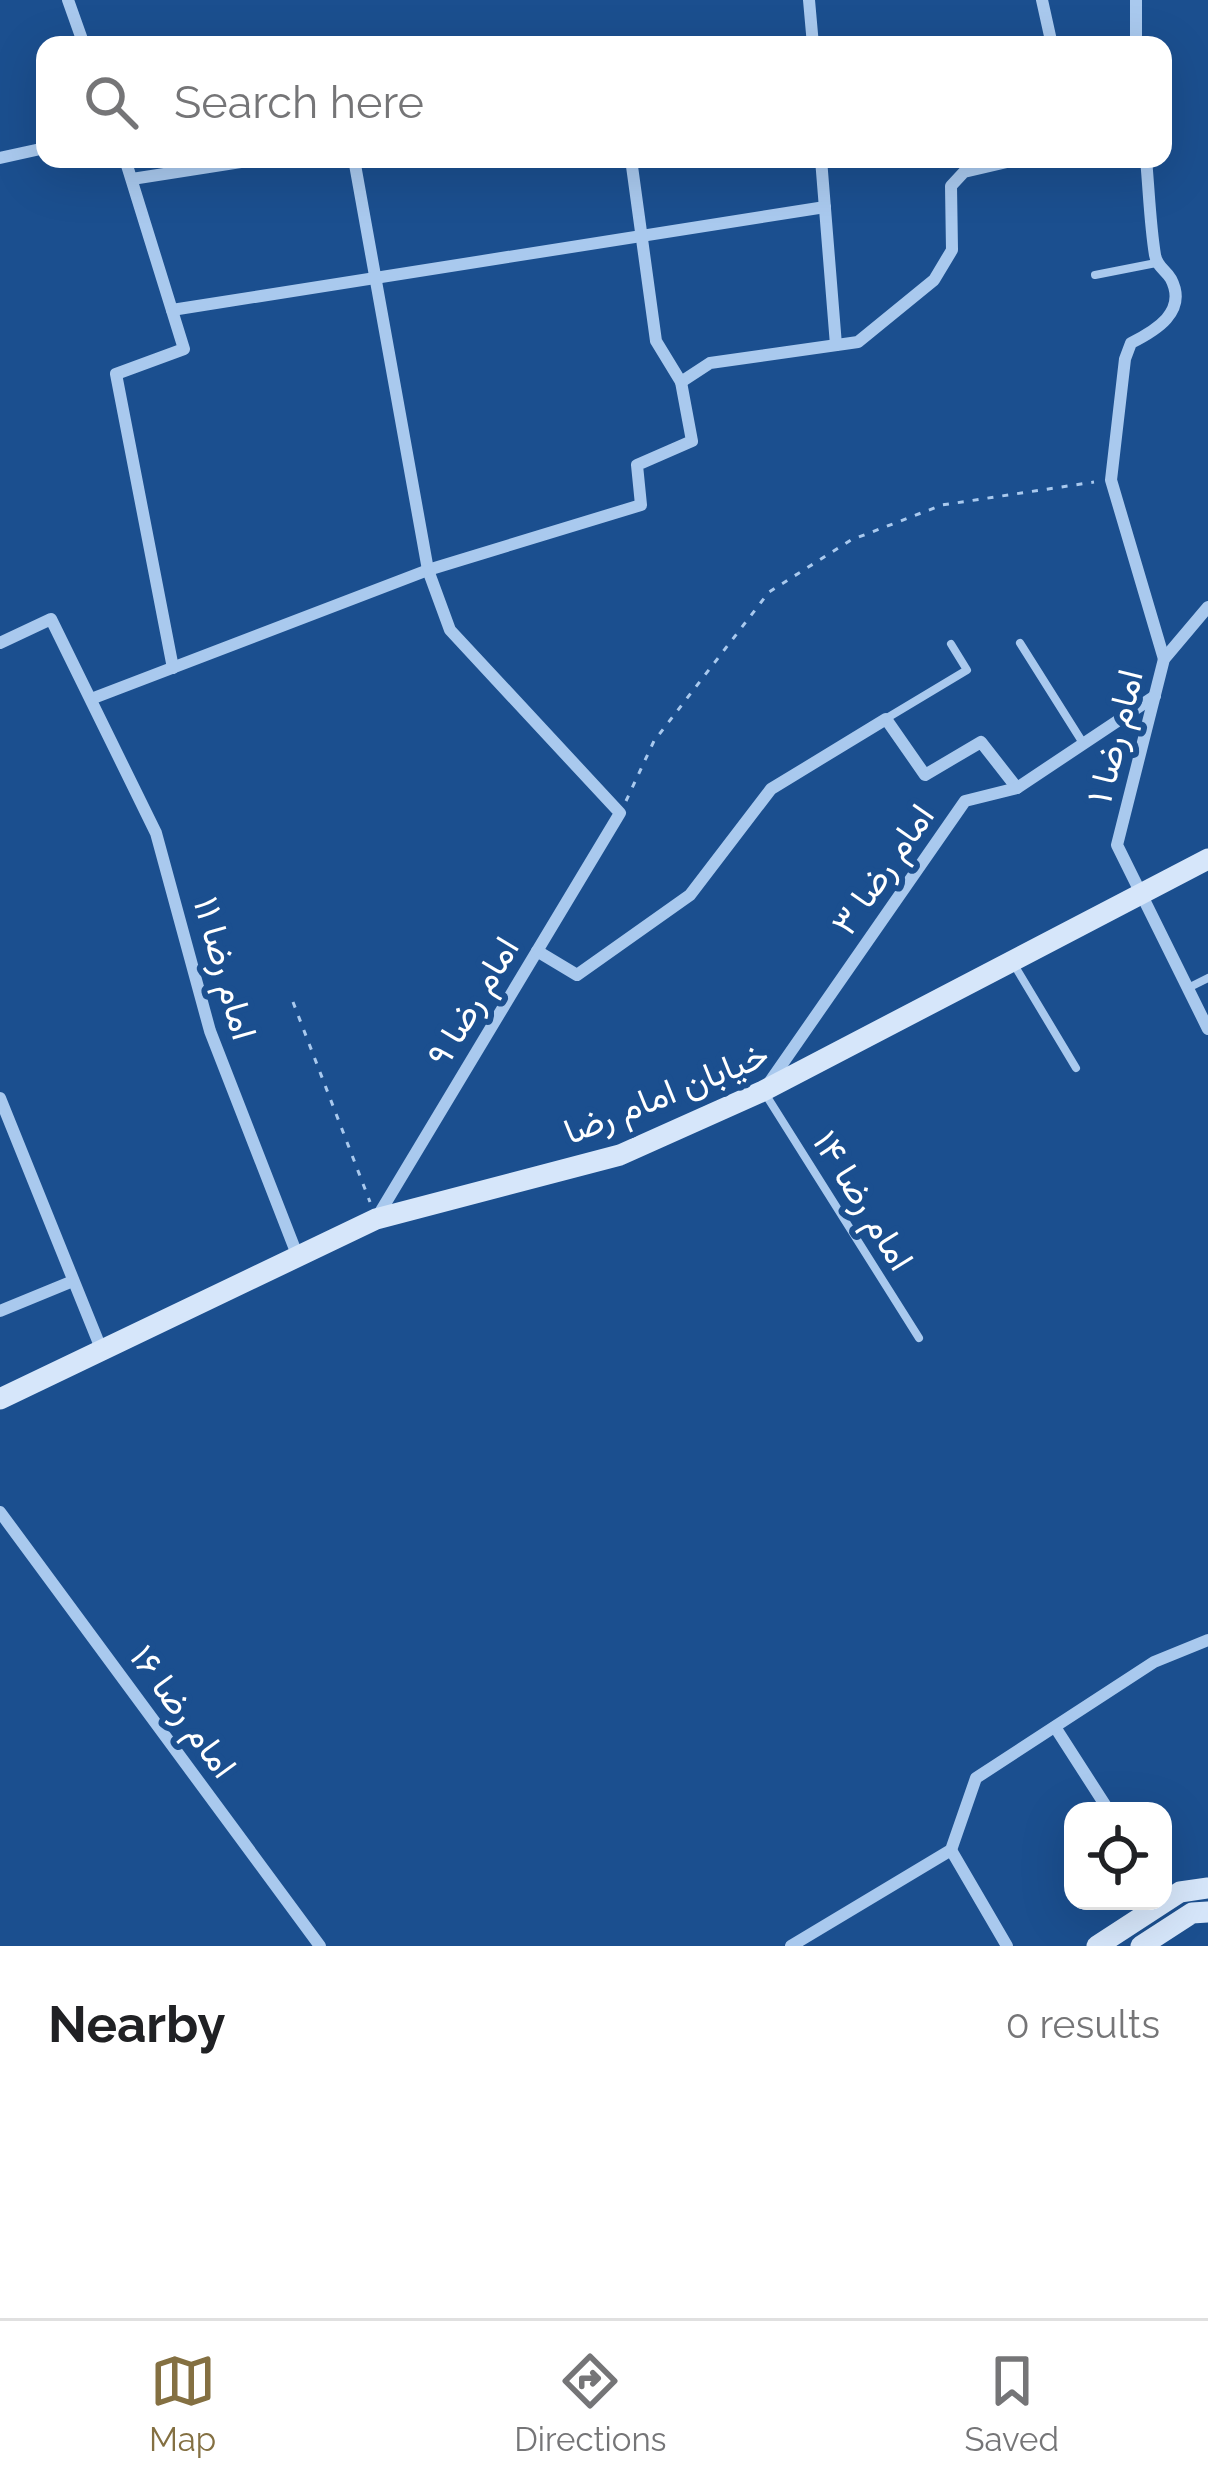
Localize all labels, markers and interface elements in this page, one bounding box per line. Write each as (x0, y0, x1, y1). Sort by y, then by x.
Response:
search box (36, 36, 1172, 168)
icon: search (78, 69, 144, 135)
text: Search here (174, 76, 424, 129)
street label: امام رضا ۱ (1077, 665, 1154, 808)
street label: امام رضا ۳ (822, 796, 945, 944)
street label: امام رضا ۱۱ (183, 892, 266, 1045)
street label: امام رضا ۹ (417, 929, 529, 1075)
street label: خیابان امام رضا (558, 1032, 775, 1155)
street label: امام رضا ۱۴ (802, 1122, 923, 1279)
street label: امام رضا ۱۶ (119, 1636, 246, 1787)
map controls (1064, 1802, 1172, 1910)
button: locate (1064, 1802, 1172, 1910)
text: Nearby (48, 1994, 225, 2054)
text: 0 results (1006, 2001, 1160, 2047)
tab: Map (149, 2348, 216, 2459)
tab: Directions (514, 2348, 667, 2459)
tab: Saved (965, 2348, 1059, 2459)

